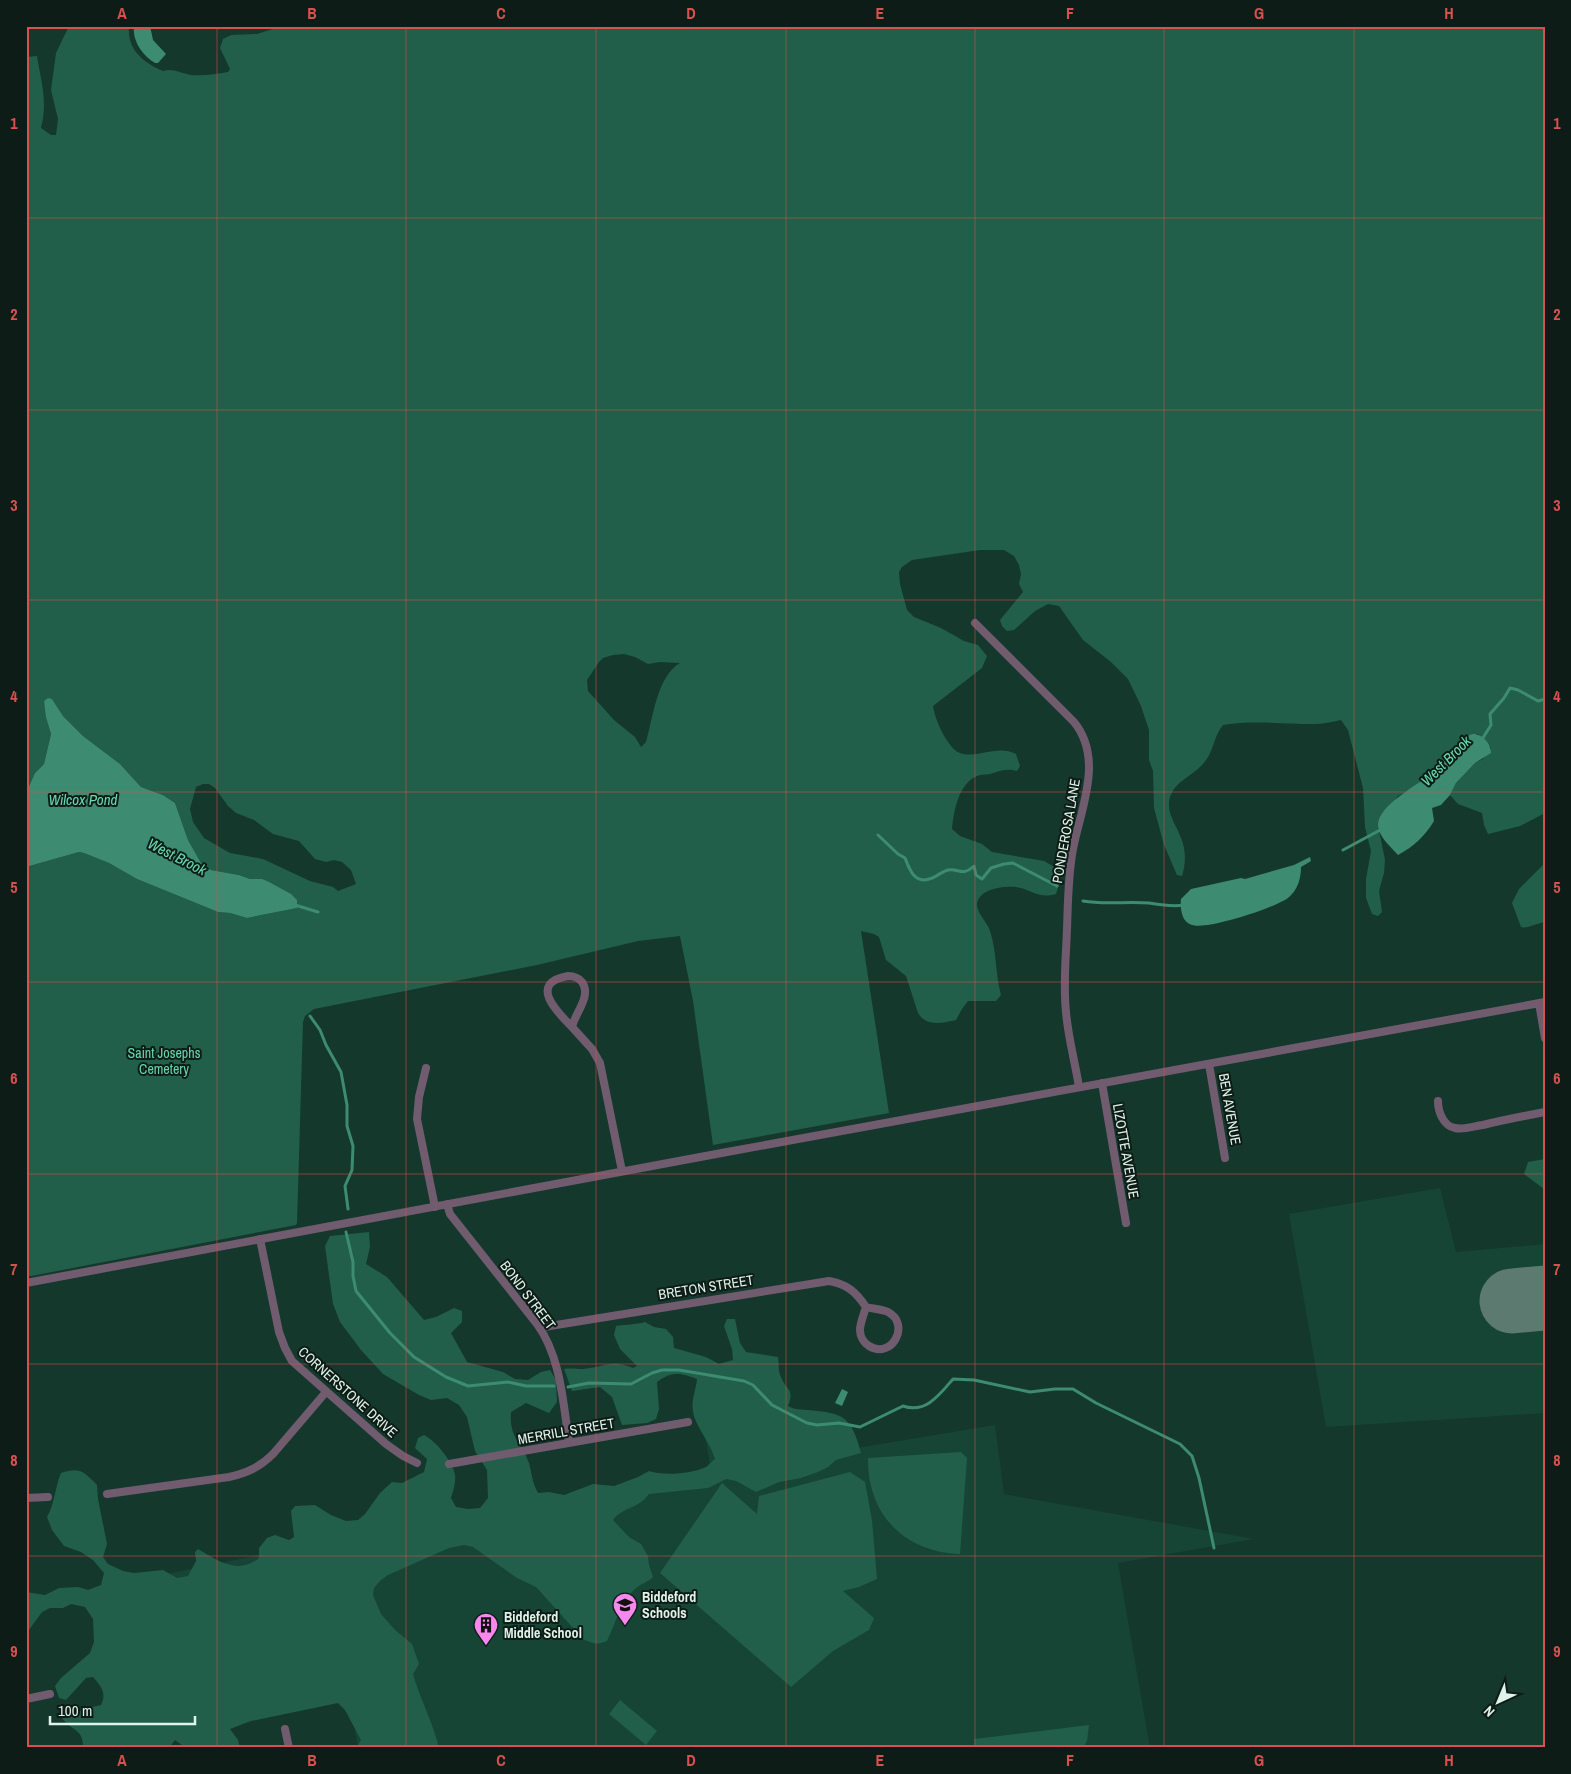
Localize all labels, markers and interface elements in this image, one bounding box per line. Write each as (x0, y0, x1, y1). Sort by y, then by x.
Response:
text: A (117, 2, 127, 24)
text: B (307, 2, 317, 24)
text: C (496, 2, 506, 24)
text: D (686, 2, 696, 24)
text: E (876, 2, 885, 24)
text: F (1066, 2, 1074, 24)
text: G (1254, 2, 1264, 24)
text: H (1444, 2, 1454, 24)
text: 1 (10, 112, 18, 134)
text: 1 (1553, 112, 1561, 134)
text: 2 (10, 303, 18, 325)
text: 2 (1553, 303, 1561, 325)
text: 3 (10, 494, 18, 516)
text: 3 (1553, 494, 1561, 516)
text: 4 (10, 685, 18, 707)
text: 4 (1553, 685, 1561, 707)
water label: West Brook (1416, 730, 1476, 790)
street label: PONDEROSA LANE (1048, 777, 1084, 885)
water label: Wilcox Pond (49, 789, 118, 810)
water label: West Brook (144, 833, 211, 881)
text: 5 (10, 876, 18, 898)
text: 5 (1553, 876, 1561, 898)
park label: Saint Josephs Cemetery (128, 1044, 201, 1078)
text: 6 (10, 1067, 18, 1089)
text: 6 (1553, 1067, 1561, 1089)
street label: BEN AVENUE (1215, 1072, 1245, 1146)
street label: LIZOTTE AVENUE (1109, 1102, 1143, 1200)
street label: BOND STREET (496, 1257, 560, 1333)
text: 7 (10, 1258, 18, 1280)
text: 7 (1553, 1258, 1561, 1280)
street label: BRETON STREET (657, 1271, 755, 1303)
street label: CORNERSTONE DRIVE (295, 1343, 401, 1441)
street label: MERRILL STREET (516, 1414, 616, 1448)
text: 8 (10, 1449, 18, 1471)
text: 8 (1553, 1449, 1561, 1471)
place label: Biddeford Schools (642, 1588, 696, 1622)
school or university icon: Biddeford Schools (612, 1592, 638, 1626)
place label: Biddeford Middle School (504, 1608, 582, 1642)
building icon: Biddeford Middle School (473, 1612, 499, 1646)
text: 9 (10, 1640, 18, 1662)
text: 9 (1553, 1640, 1561, 1662)
north arrow (1474, 1676, 1524, 1726)
scale bar (50, 1694, 195, 1726)
text: 100 m (58, 1700, 92, 1721)
text: N (1480, 1702, 1498, 1721)
text: A (117, 1749, 127, 1771)
text: B (307, 1749, 317, 1771)
text: C (496, 1749, 506, 1771)
text: D (686, 1749, 696, 1771)
text: E (876, 1749, 885, 1771)
text: F (1066, 1749, 1074, 1771)
text: G (1254, 1749, 1264, 1771)
text: H (1444, 1749, 1454, 1771)

